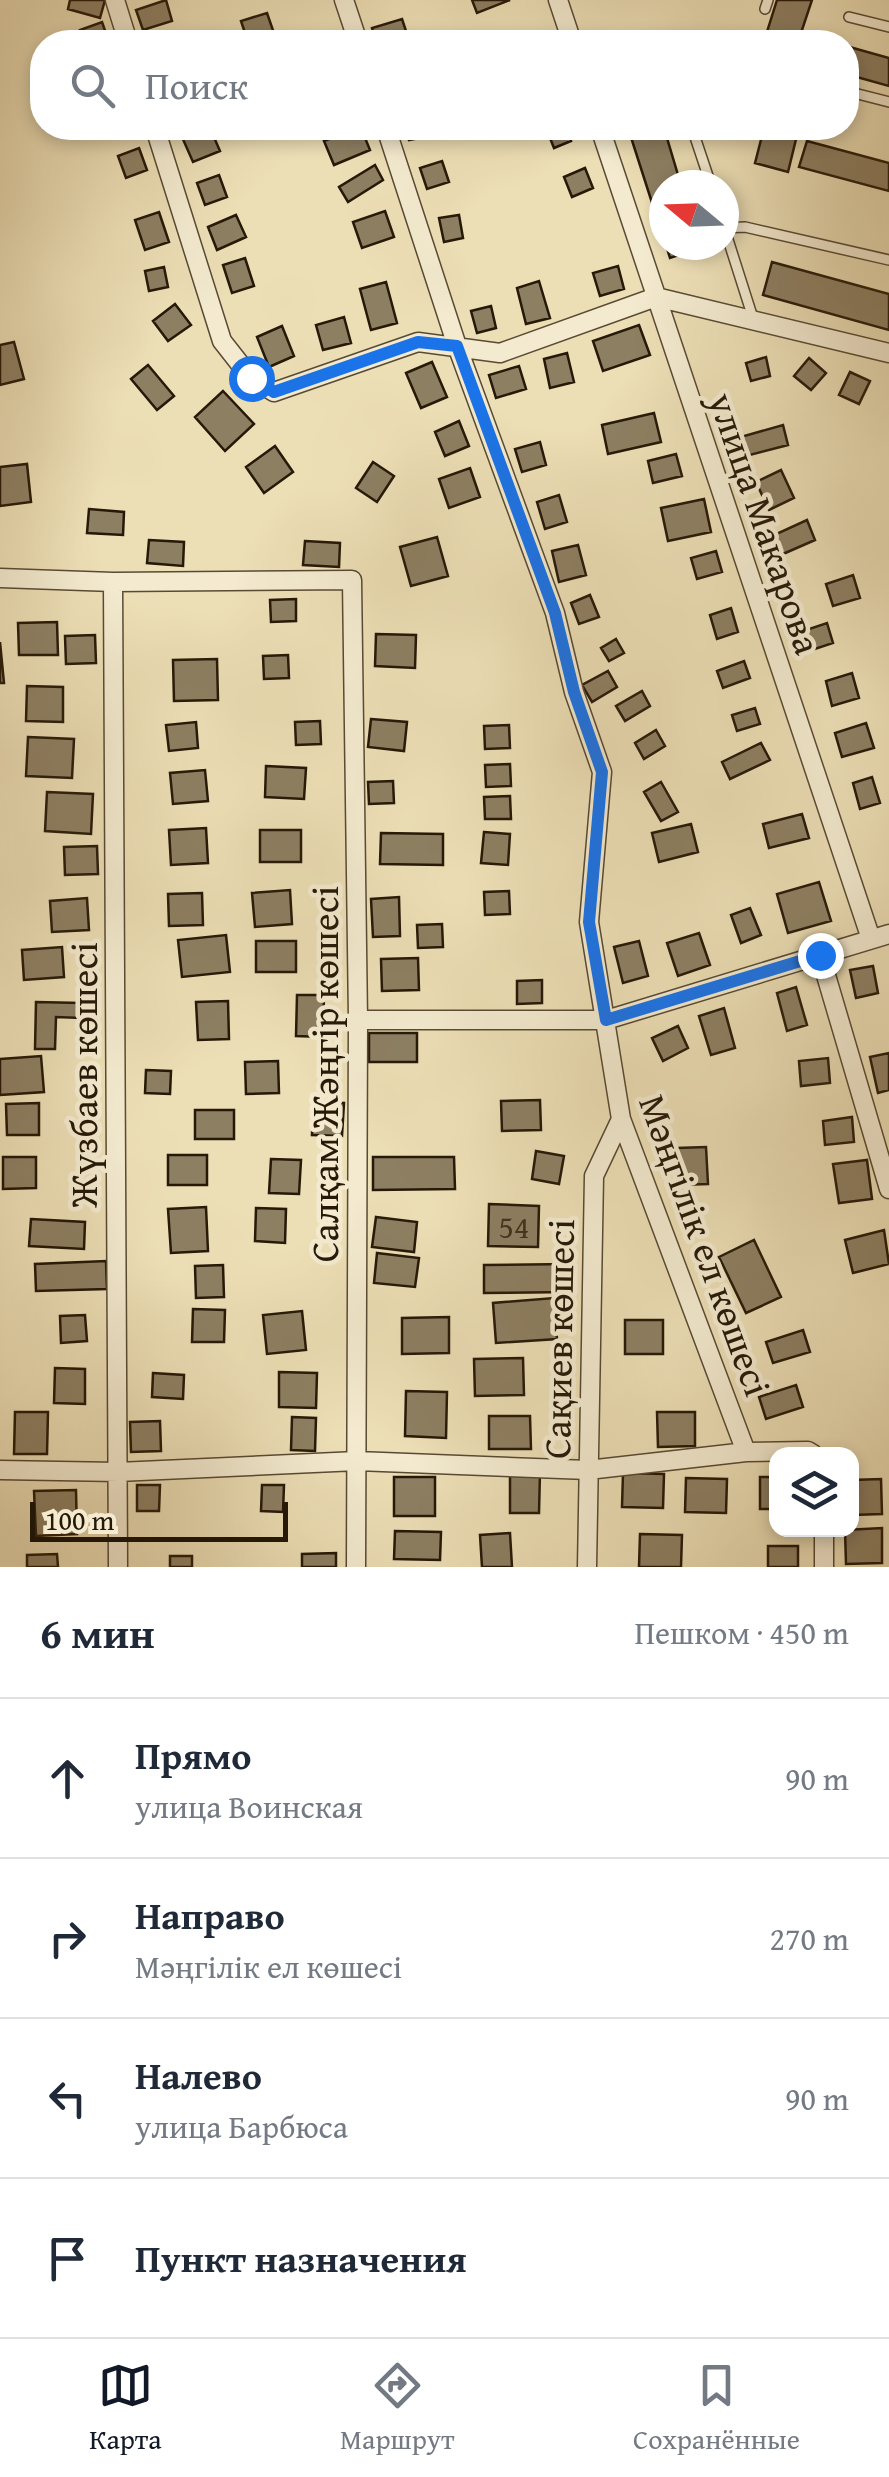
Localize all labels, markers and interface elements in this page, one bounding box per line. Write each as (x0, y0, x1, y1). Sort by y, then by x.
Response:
search box (30, 30, 859, 140)
text: Поиск (145, 57, 248, 113)
icon: search (65, 58, 120, 113)
north arrow (649, 170, 739, 260)
route start (229, 356, 275, 402)
street label: улица Макарова (695, 384, 837, 661)
street label: Салқам Жәңгір көшесі (296, 886, 352, 1262)
route end (798, 933, 844, 979)
street label: Жүзбаев көшесі (55, 942, 111, 1209)
street label: Мәңгілік ел көшесі (625, 1086, 787, 1404)
house number: 54 (499, 1203, 529, 1250)
street label: Сақиев көшесі (528, 1219, 588, 1459)
map controls (769, 1447, 859, 1537)
button: layers (769, 1447, 859, 1537)
scale bar (30, 1497, 288, 1542)
text: 100 m (45, 1499, 114, 1540)
text: 6 мин (40, 1602, 155, 1663)
text: Пешком · 450 m (634, 1609, 849, 1656)
text: Прямо (135, 1727, 251, 1783)
icon: ahead (40, 1751, 95, 1806)
text: 90 m (785, 1755, 849, 1802)
text: улица Воинская (135, 1783, 363, 1830)
text: Направо (135, 1887, 285, 1943)
icon: right (40, 1911, 95, 1966)
text: 270 m (770, 1915, 849, 1962)
text: Мәңгілік ел көшесі (135, 1943, 402, 1990)
text: Налево (135, 2047, 262, 2103)
icon: left (40, 2071, 95, 2126)
text: 90 m (785, 2075, 849, 2122)
text: улица Барбюса (135, 2103, 348, 2150)
text: Пункт назначения (135, 2230, 467, 2286)
icon: arrive (40, 2231, 95, 2286)
tab: Карта (89, 2358, 162, 2459)
tab: Маршрут (340, 2358, 455, 2459)
tab: Сохранённые (633, 2358, 800, 2459)

